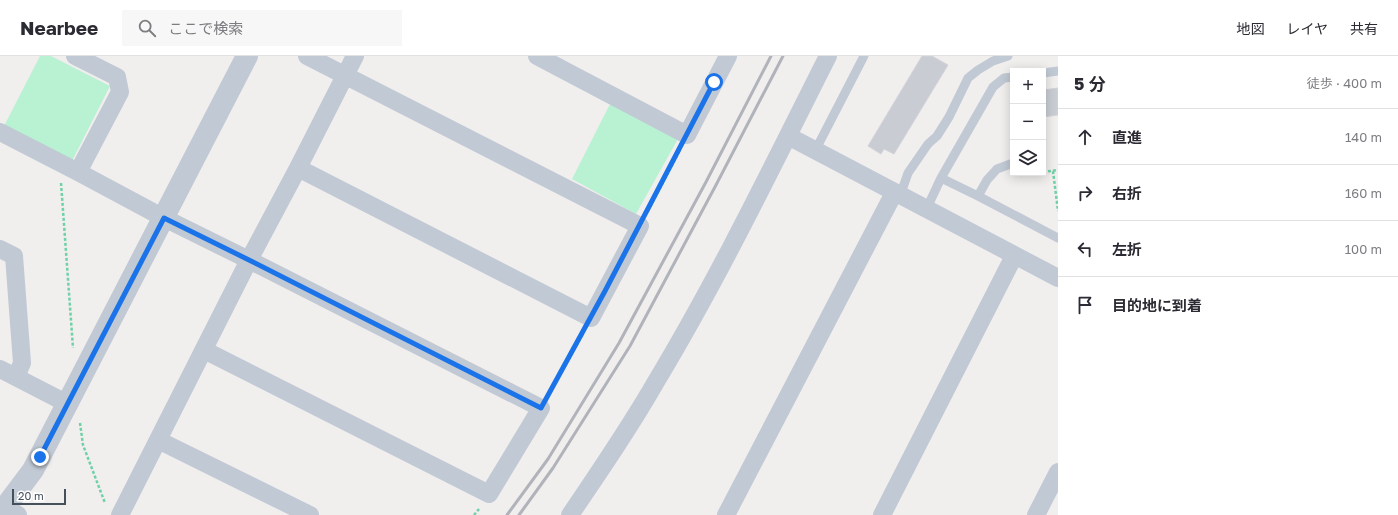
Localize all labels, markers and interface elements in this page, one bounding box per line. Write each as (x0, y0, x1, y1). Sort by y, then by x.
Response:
search box (122, 10, 402, 46)
text: Nearbee (20, 16, 98, 39)
icon: search (136, 17, 158, 39)
text: ここで検索 (168, 19, 243, 37)
text: 地図 (1236, 20, 1264, 37)
text: レイヤ (1286, 20, 1328, 37)
text: 共有 (1350, 20, 1378, 37)
map controls (1010, 68, 1046, 176)
button: + (1010, 68, 1046, 104)
route start (705, 73, 723, 91)
text: 5 分 (1074, 73, 1106, 94)
text: 徒歩 · 400 m (1307, 75, 1382, 91)
button: − (1010, 104, 1046, 140)
icon: ahead (1074, 126, 1096, 148)
text: 直進 (1112, 128, 1142, 146)
text: 140 m (1345, 129, 1382, 145)
button: layers (1010, 140, 1046, 176)
icon: right (1074, 182, 1096, 204)
text: 右折 (1112, 184, 1142, 202)
text: 160 m (1345, 185, 1382, 201)
icon: left (1074, 238, 1096, 260)
text: 左折 (1112, 240, 1142, 258)
text: 100 m (1345, 241, 1382, 257)
icon: arrive (1074, 294, 1096, 316)
text: 目的地に到着 (1112, 296, 1202, 314)
route end (31, 448, 49, 466)
scale bar (12, 487, 66, 506)
text: 20 m (18, 489, 44, 502)

